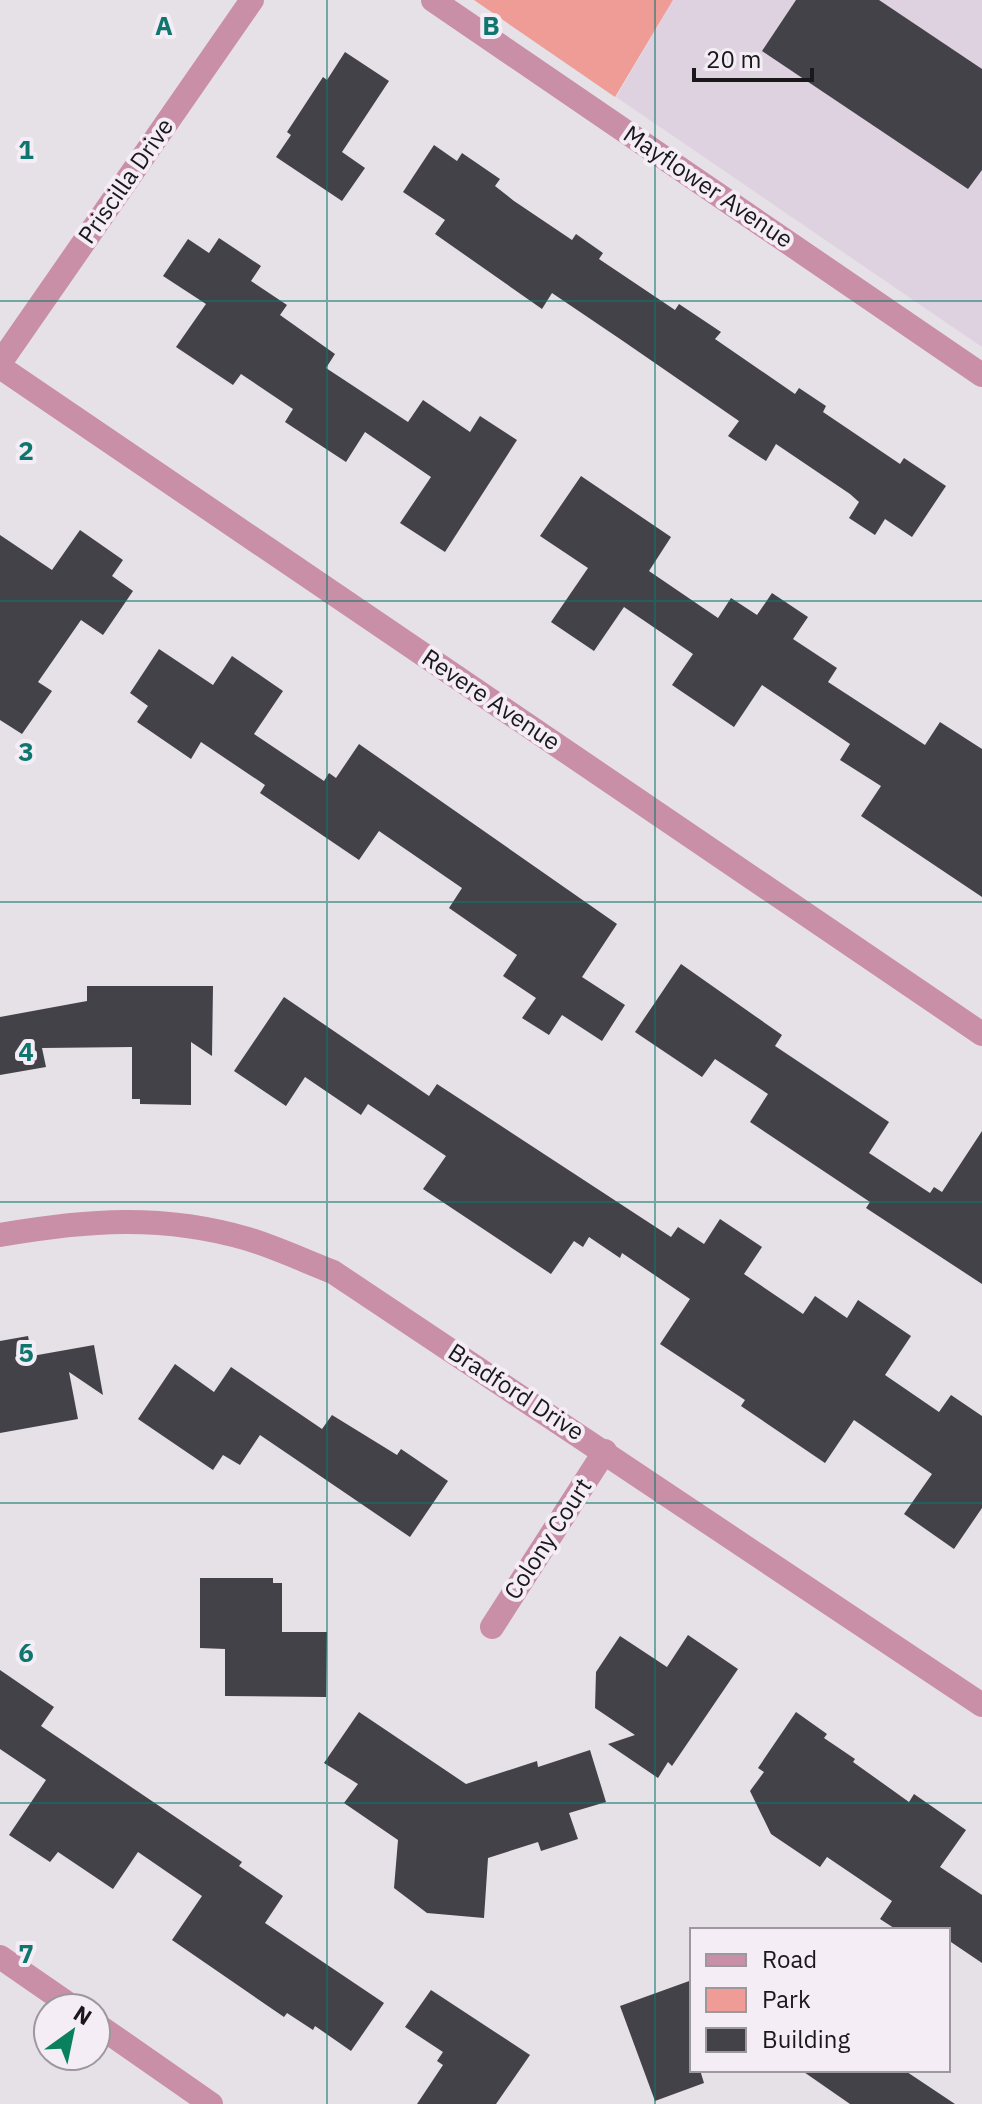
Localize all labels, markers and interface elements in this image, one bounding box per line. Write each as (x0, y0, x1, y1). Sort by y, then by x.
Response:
text: A (155, 8, 173, 42)
text: B (482, 8, 500, 42)
scale bar (694, 32, 812, 82)
text: 20 m (706, 43, 761, 75)
street label: Priscilla Drive (70, 111, 180, 249)
street label: Mayflower Avenue (618, 118, 800, 255)
text: 1 (18, 132, 34, 166)
text: 2 (18, 433, 34, 467)
street label: Revere Avenue (416, 641, 567, 757)
text: 3 (18, 734, 34, 768)
text: 4 (18, 1034, 34, 1068)
text: 5 (18, 1335, 34, 1369)
street label: Bradford Drive (442, 1335, 591, 1447)
street label: Colony Court (496, 1472, 598, 1605)
text: 6 (18, 1635, 34, 1669)
legend (690, 1928, 950, 2072)
text: 7 (18, 1936, 34, 1970)
text: Road (762, 1943, 817, 1975)
text: Park (762, 1983, 811, 2015)
north arrow (32, 1992, 112, 2072)
text: N (69, 1998, 98, 2031)
text: Building (762, 2023, 850, 2055)

